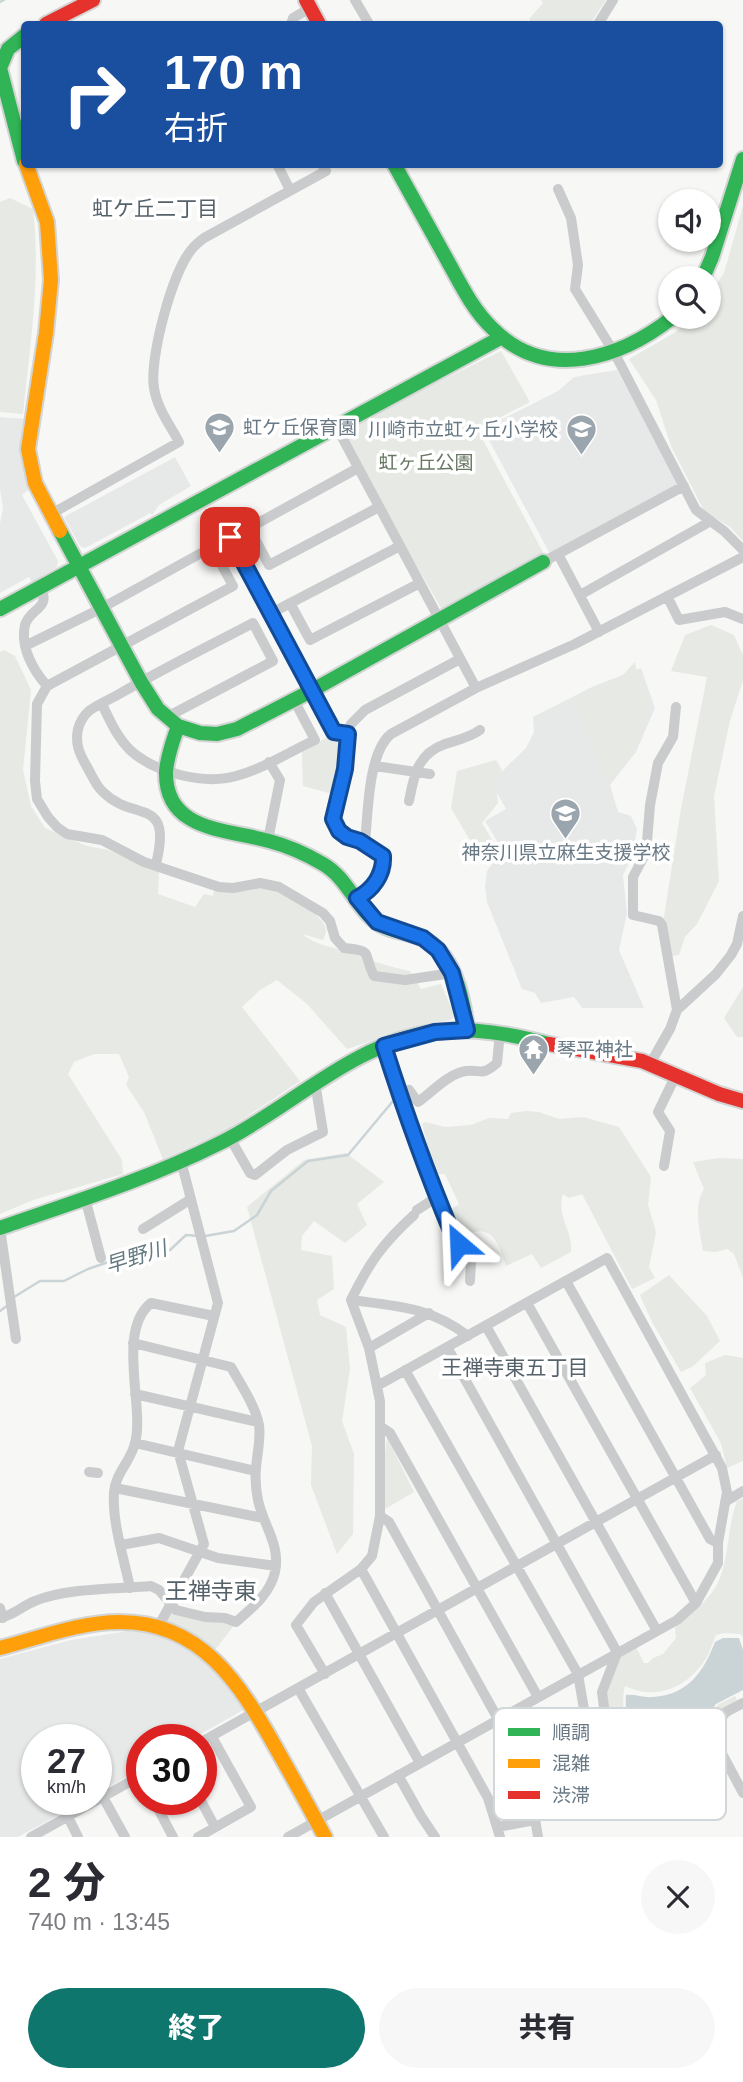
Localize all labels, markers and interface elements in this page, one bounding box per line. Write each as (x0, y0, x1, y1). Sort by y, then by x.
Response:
text: 170 m (164, 45, 303, 99)
icon: right (49, 49, 140, 140)
text: 右折 (164, 110, 228, 146)
map controls (658, 189, 721, 329)
button: sound (658, 189, 721, 252)
district label: 虹ケ丘二丁目 (92, 197, 218, 220)
button: search (658, 266, 721, 329)
school or university icon: 虹ケ丘保育園 (203, 410, 237, 454)
school or university icon: 川崎市立虹ヶ丘小学校 (564, 412, 598, 456)
place label: 虹ケ丘保育園 (243, 417, 357, 438)
place label: 川崎市立虹ヶ丘小学校 (368, 419, 558, 440)
park label: 虹ヶ丘公園 (378, 452, 474, 473)
pin (200, 507, 260, 567)
icon: arrive (211, 518, 249, 556)
school or university icon: 神奈川県立麻生支援学校 (549, 796, 583, 840)
place label: 神奈川県立麻生支援学校 (461, 842, 671, 863)
temple icon: 琴平神社 (517, 1032, 551, 1076)
place label: 琴平神社 (557, 1039, 633, 1060)
position arrow (422, 1207, 496, 1281)
water label: 早野川 (102, 1236, 171, 1277)
district label: 王禅寺東五丁目 (442, 1356, 589, 1379)
district label: 王禅寺東 (165, 1578, 257, 1604)
legend (494, 1708, 726, 1820)
text: 順調 (552, 1722, 590, 1743)
speed limit sign: 30 (126, 1724, 217, 1815)
text: 27 (47, 1741, 86, 1780)
text: 混雑 (552, 1753, 590, 1774)
text: km/h (47, 1777, 86, 1797)
text: 渋滞 (552, 1785, 590, 1806)
text: 2 分 (28, 1859, 105, 1906)
button: close (641, 1860, 715, 1934)
text: 740 m · 13:45 (28, 1909, 170, 1935)
button: 終了 (28, 1988, 365, 2068)
button: 共有 (379, 1988, 715, 2068)

